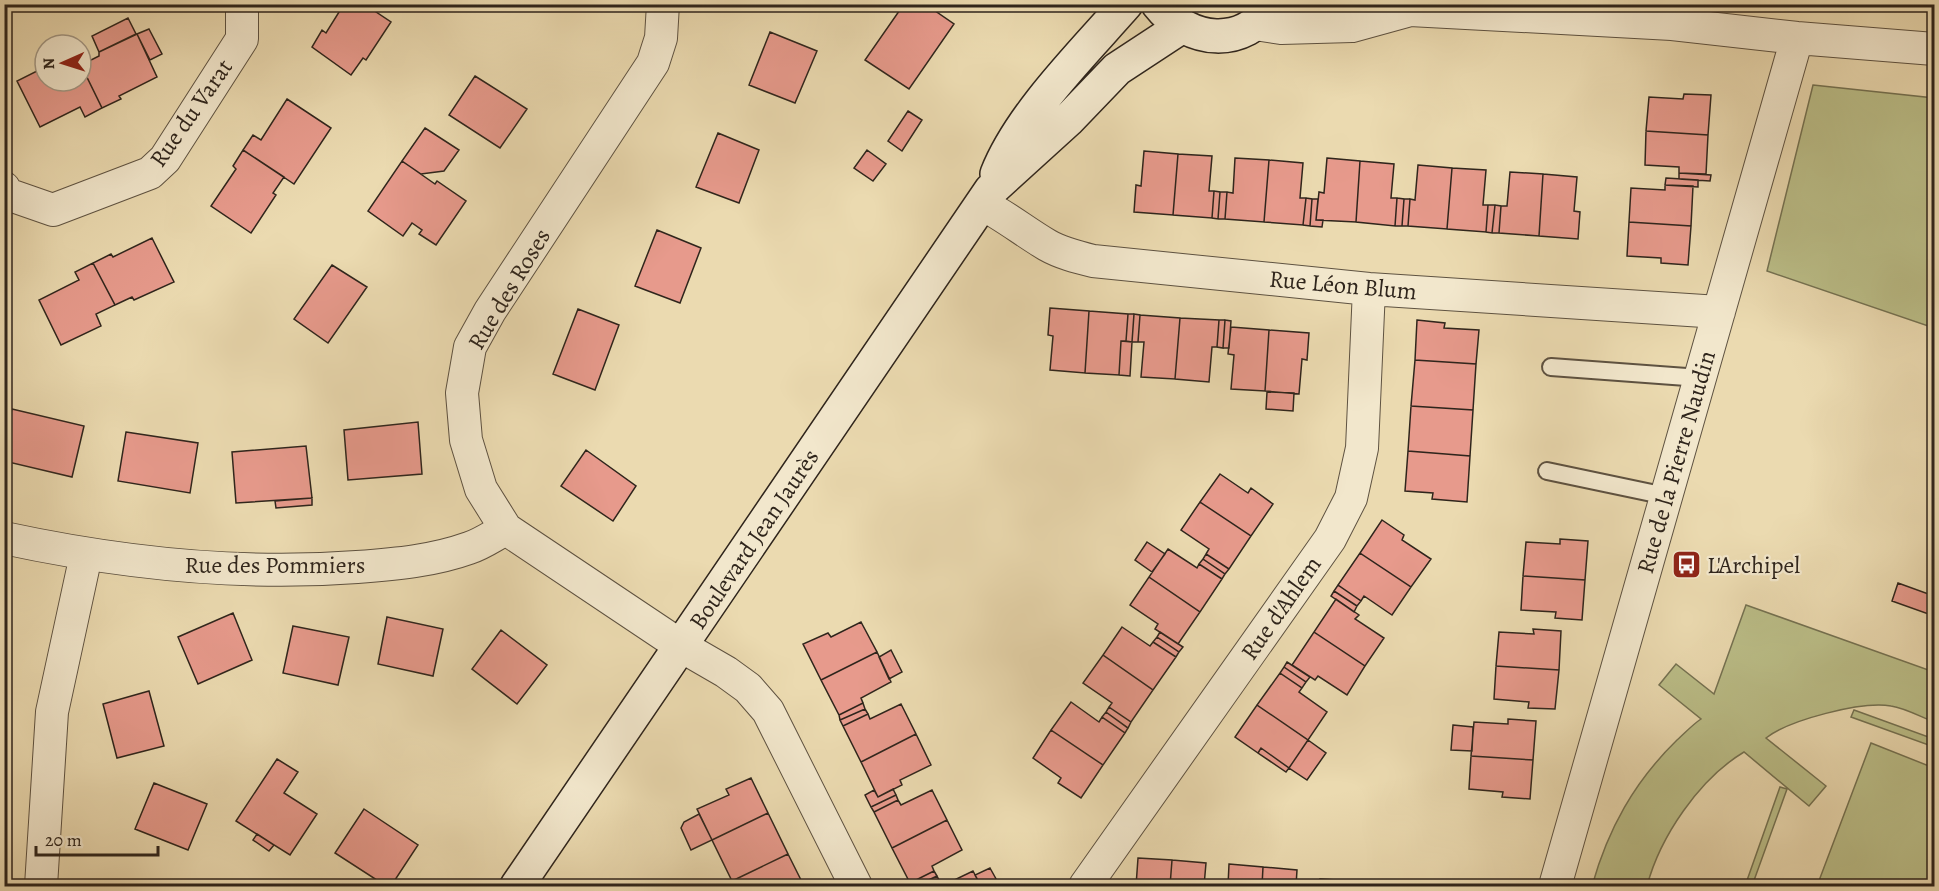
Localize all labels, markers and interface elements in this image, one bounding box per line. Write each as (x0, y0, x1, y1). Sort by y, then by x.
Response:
north arrow (33, 33, 93, 93)
street label: Rue du Varat (142, 53, 240, 173)
text: N (38, 57, 60, 70)
street label: Rue des Roses (460, 222, 558, 356)
street label: Rue Léon Blum (1268, 263, 1418, 307)
street label: Rue de la Pierre Naudin (1629, 347, 1723, 577)
street label: Boulevard Jean Jaurès (682, 443, 826, 635)
street label: Rue des Pommiers (185, 549, 365, 581)
bus stop icon: L'Archipel (1670, 549, 1702, 581)
place label: L'Archipel (1707, 549, 1800, 581)
street label: Rue d'Ahlem (1233, 550, 1329, 666)
scale bar (36, 819, 158, 857)
text: 20 m (45, 828, 82, 852)

